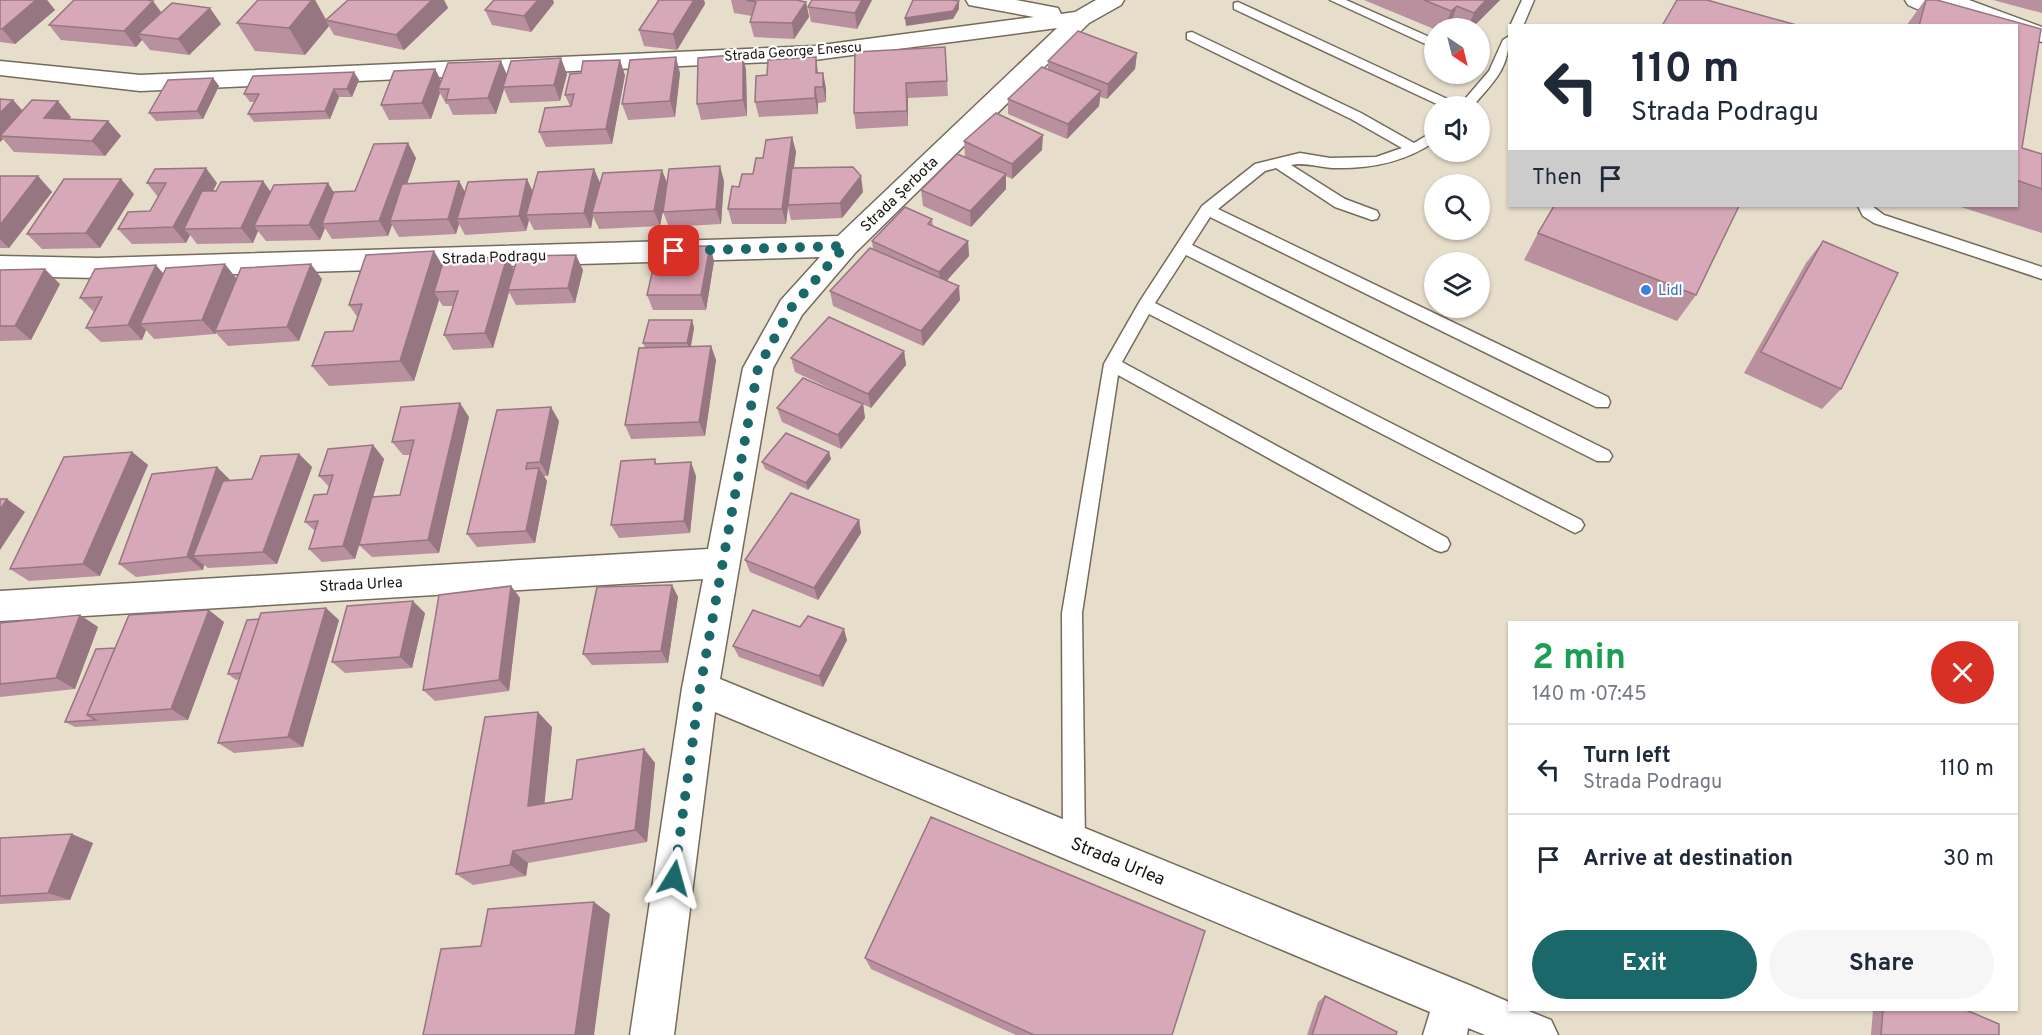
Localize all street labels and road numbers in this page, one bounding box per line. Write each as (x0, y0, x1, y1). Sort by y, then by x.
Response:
street label: Strada George Enescu (724, 39, 863, 66)
street label: Strada Șerbota (857, 153, 943, 237)
street label: Strada Podragu (442, 247, 547, 270)
street label: Strada Urlea (319, 574, 403, 597)
street label: Strada Urlea (1067, 833, 1168, 892)

